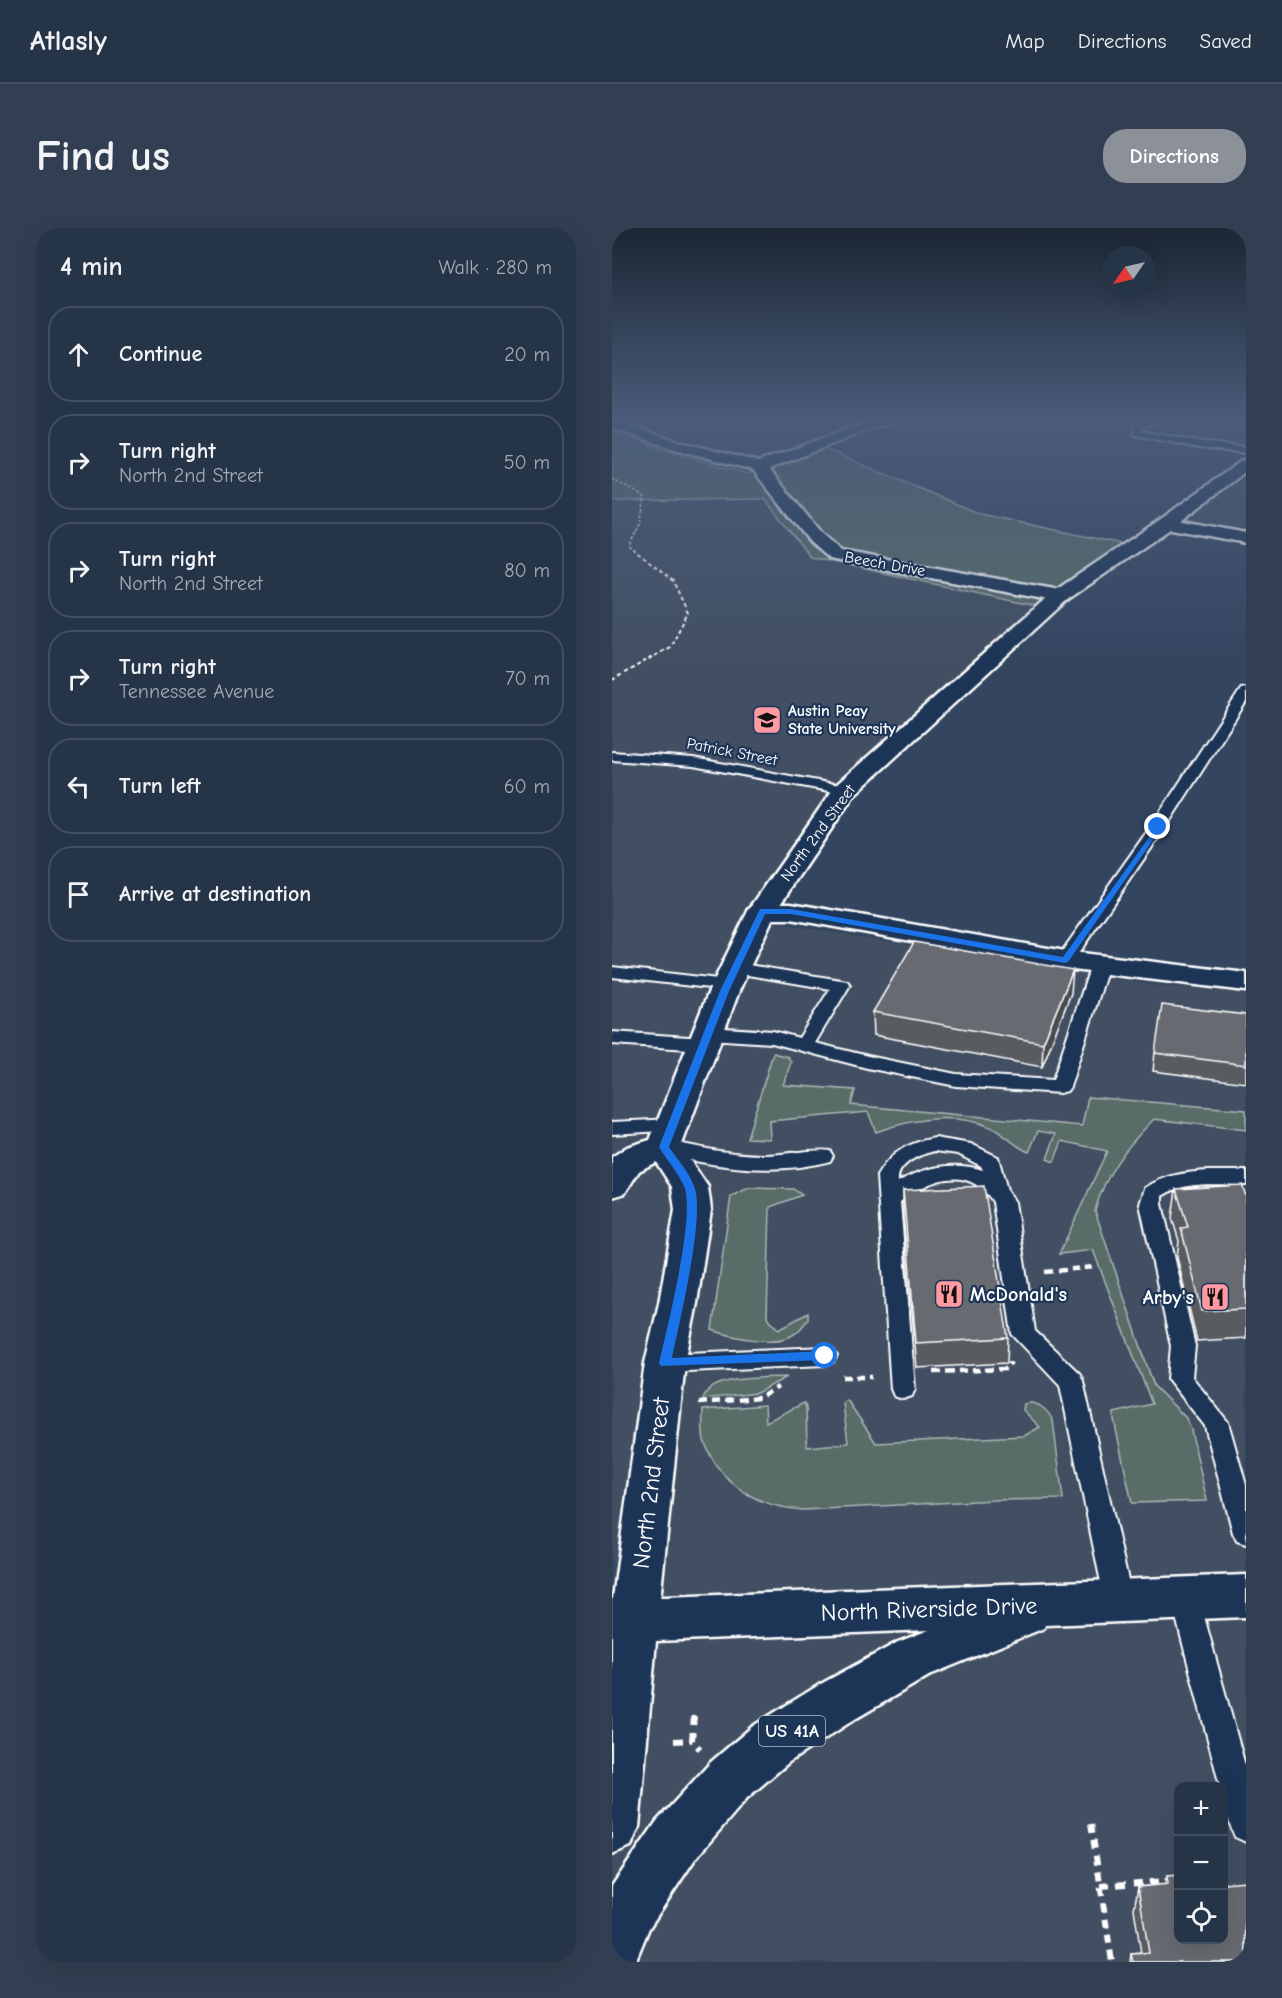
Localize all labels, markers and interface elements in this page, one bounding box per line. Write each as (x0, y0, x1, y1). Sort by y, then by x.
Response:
text: Atlasly (30, 25, 107, 57)
text: Map (1005, 29, 1045, 53)
text: Directions (1078, 29, 1167, 53)
text: Saved (1200, 29, 1252, 53)
button: Directions (1103, 129, 1246, 183)
text: Find us (36, 132, 170, 181)
north arrow (1102, 246, 1156, 300)
text: 4 min (60, 252, 123, 282)
text: Walk · 280 m (439, 256, 552, 279)
icon: ahead (62, 338, 95, 371)
text: Continue (119, 341, 202, 367)
text: 20 m (504, 343, 550, 366)
text: Turn right (119, 438, 216, 464)
icon: right (62, 446, 95, 479)
text: 50 m (504, 451, 550, 474)
text: North 2nd Street (119, 464, 263, 487)
text: Turn right (119, 546, 216, 572)
street label: Beech Drive (843, 548, 927, 580)
icon: right (62, 554, 95, 587)
text: 80 m (504, 559, 550, 582)
text: North 2nd Street (119, 572, 263, 595)
text: Turn right (119, 654, 216, 680)
icon: right (62, 662, 95, 695)
text: 70 m (505, 667, 550, 690)
text: Tennessee Avenue (119, 680, 274, 703)
place label: Austin Peay State University (788, 702, 896, 738)
school or university icon: Austin Peay State University (751, 704, 783, 736)
street label: Patrick Street (685, 734, 779, 770)
icon: left (62, 770, 95, 803)
text: Turn left (119, 773, 201, 799)
text: 60 m (504, 775, 550, 798)
street label: North 2nd Street (777, 781, 859, 885)
route end (1144, 813, 1170, 839)
icon: arrive (62, 878, 95, 911)
text: Arrive at destination (119, 881, 311, 907)
restaurant icon: McDonald's (933, 1278, 965, 1310)
restaurant icon: Arby's (1199, 1281, 1231, 1313)
place label: McDonald's (970, 1283, 1067, 1306)
place label: Arby's (1143, 1286, 1194, 1309)
route start (811, 1342, 837, 1368)
street label: North 2nd Street (627, 1395, 676, 1570)
street label: North Riverside Drive (820, 1591, 1038, 1627)
road number: US 41A (759, 1716, 825, 1746)
map controls (1174, 1782, 1228, 1944)
button: + (1174, 1782, 1228, 1836)
button: − (1174, 1836, 1228, 1890)
button: locate (1174, 1890, 1228, 1944)

